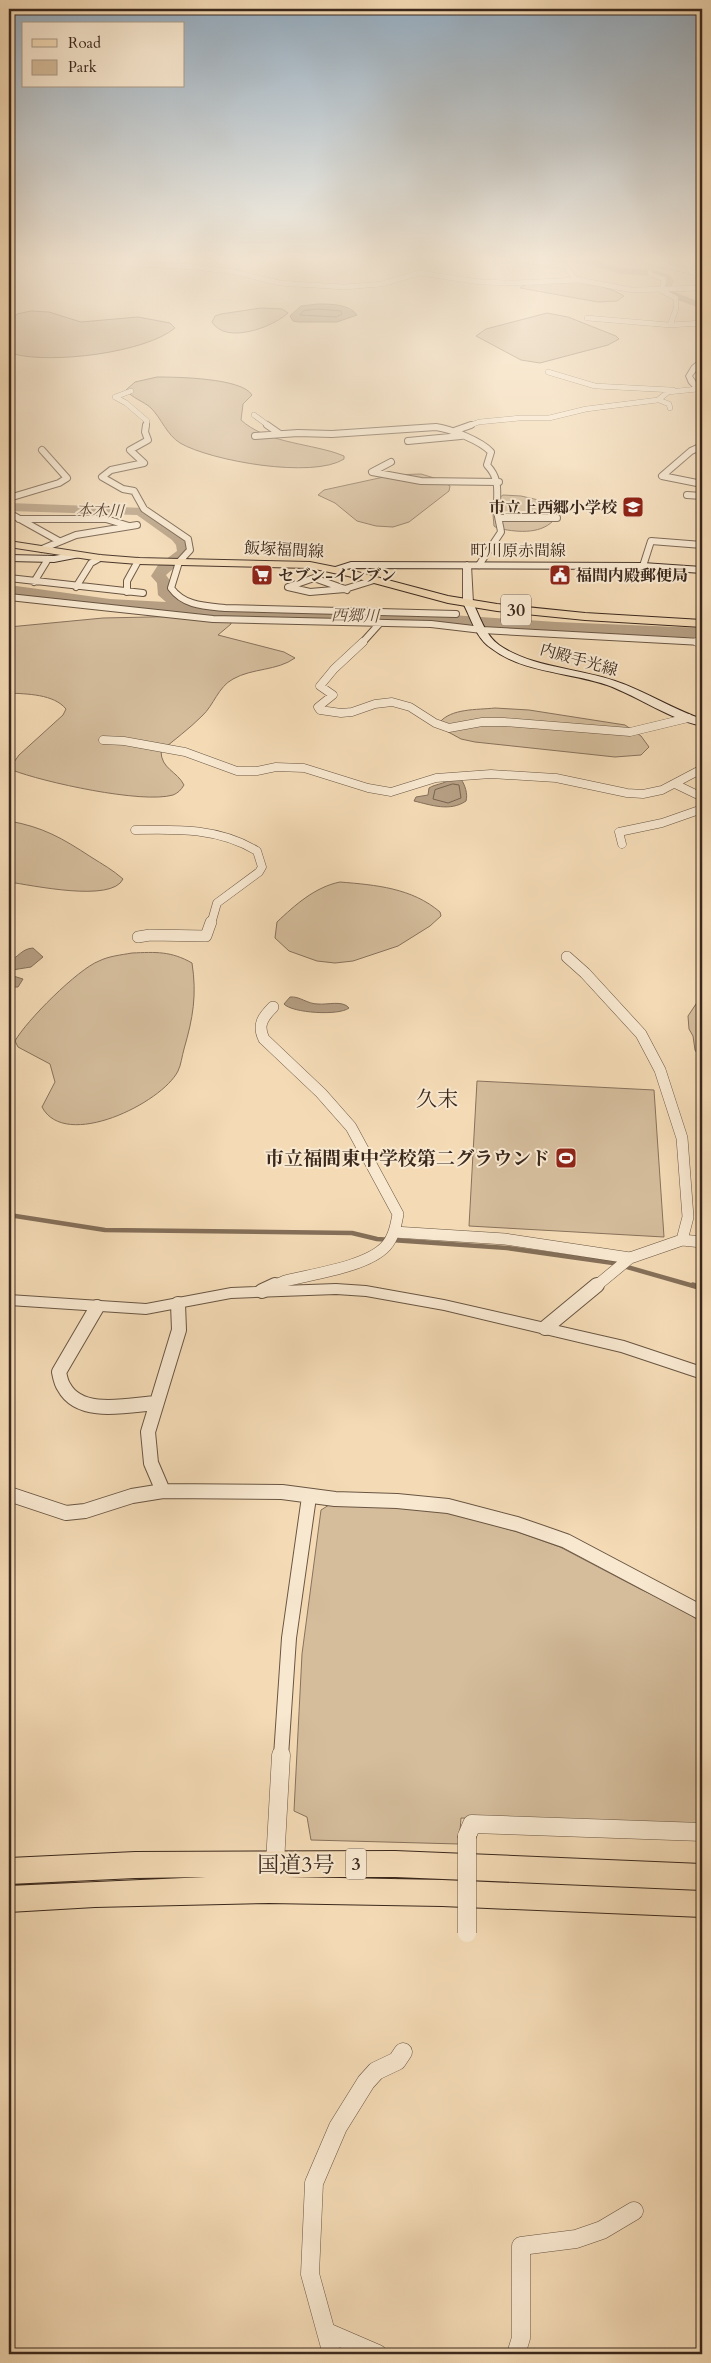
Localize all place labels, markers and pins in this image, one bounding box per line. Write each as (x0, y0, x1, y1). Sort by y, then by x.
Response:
school or university icon: 市立上西郷小学校 (621, 495, 645, 519)
place label: 市立上西郷小学校 (489, 497, 618, 519)
supermarket icon: セブン-イレブン (250, 563, 274, 587)
public building icon: 福間内殿郵便局 (548, 563, 572, 587)
place label: セブン-イレブン (278, 565, 396, 587)
place label: 福間内殿郵便局 (575, 565, 688, 587)
place label: 市立福間東中学校第二グラウンド (265, 1146, 550, 1172)
sports icon: 市立福間東中学校第二グラウンド (554, 1146, 578, 1170)

